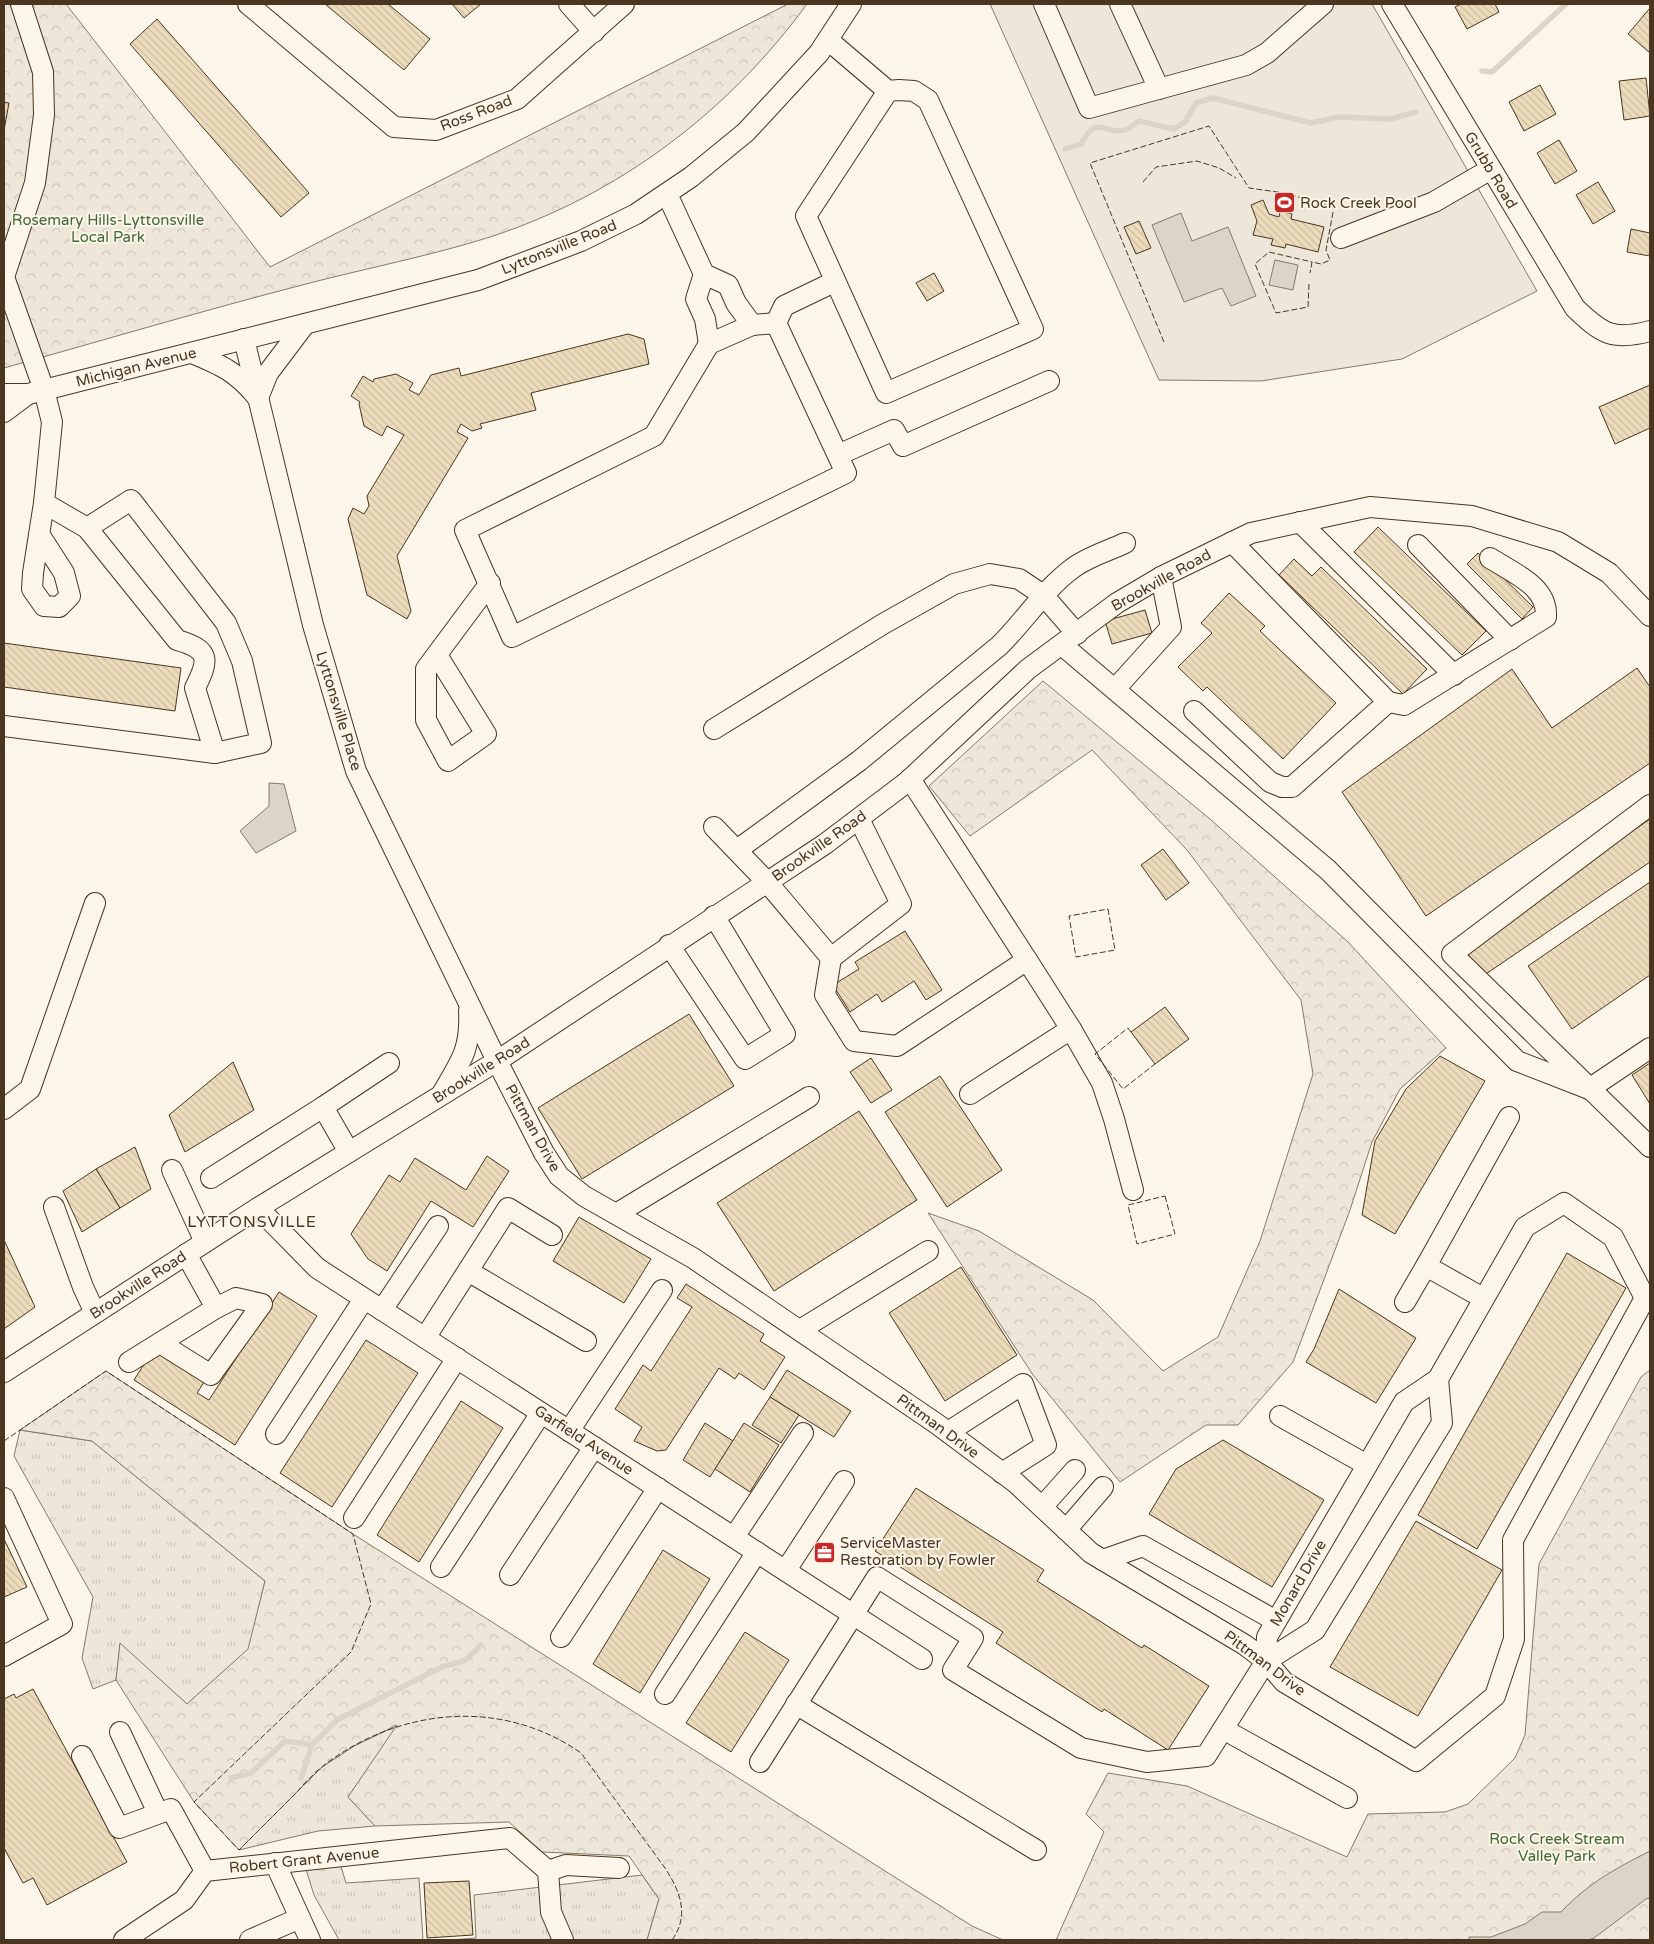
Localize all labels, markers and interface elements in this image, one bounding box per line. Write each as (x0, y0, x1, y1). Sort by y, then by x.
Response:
street label: Ross Road (437, 91, 515, 135)
street label: Grubb Road (1461, 128, 1521, 212)
sports icon: Rock Creek Pool (1272, 191, 1296, 215)
place label: Rock Creek Pool (1300, 194, 1417, 212)
park label: Rosemary Hills-Lyttonsville Local Park (12, 211, 204, 246)
street label: Lyttonsville Road (499, 216, 619, 278)
street label: Michigan Avenue (74, 343, 198, 391)
street label: Brookville Road (1108, 545, 1214, 615)
street label: Lyttonsville Place (312, 649, 366, 773)
street label: Brookville Road (768, 807, 870, 885)
street label: Brookville Road (429, 1033, 533, 1107)
street label: Pittman Drive (502, 1081, 564, 1175)
district label: LYTTONSVILLE (187, 1212, 317, 1232)
street label: Brookville Road (86, 1247, 190, 1323)
street label: Pittman Drive (893, 1390, 983, 1462)
street label: Garfield Avenue (531, 1401, 637, 1479)
place label: ServiceMaster Restoration by Fowler (840, 1534, 996, 1569)
street label: Monard Drive (1266, 1537, 1330, 1629)
office icon: ServiceMaster Restoration by Fowler (812, 1540, 836, 1564)
street label: Pittman Drive (1221, 1627, 1309, 1699)
park label: Rock Creek Stream Valley Park (1489, 1830, 1625, 1865)
street label: Robert Grant Avenue (228, 1843, 380, 1877)

